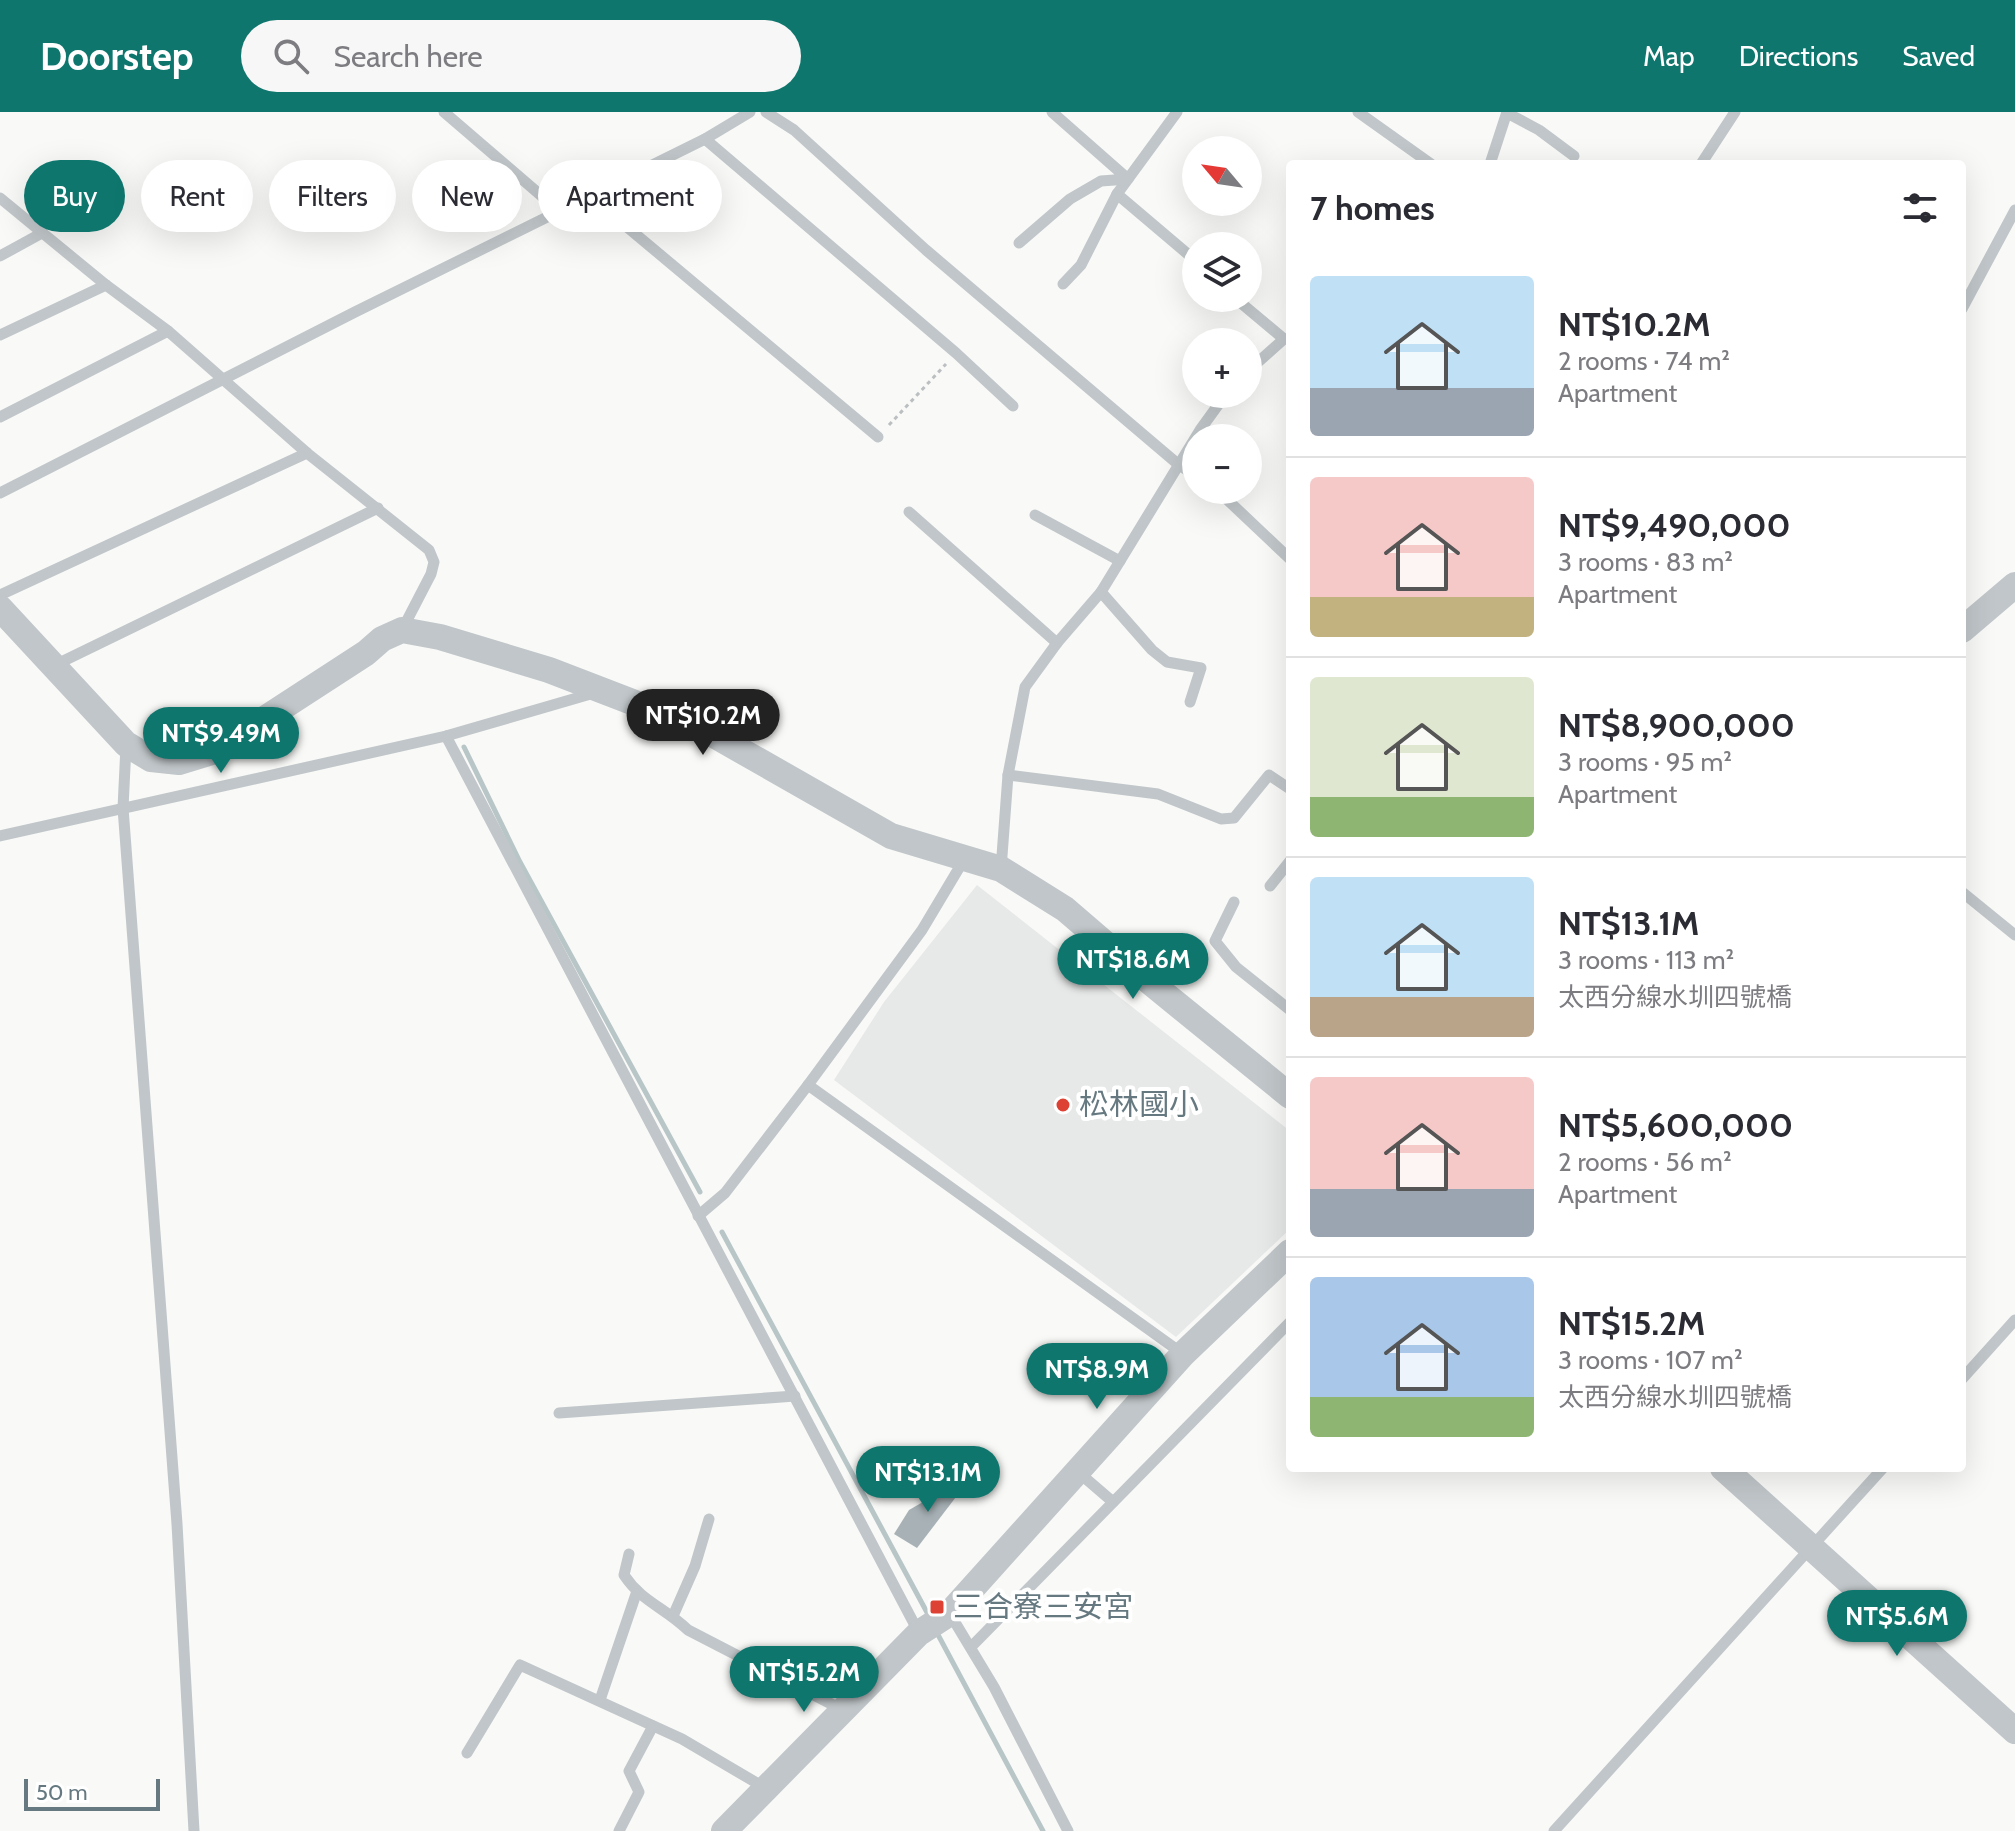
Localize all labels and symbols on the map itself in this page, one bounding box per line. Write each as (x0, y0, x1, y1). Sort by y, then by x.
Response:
north arrow (1182, 136, 1262, 216)
pin: NT$10.2M (620, 689, 786, 757)
pin: NT$9.49M (138, 707, 304, 775)
pin: NT$18.6M (1050, 933, 1216, 1001)
place label: 松林國小 (1079, 1086, 1199, 1123)
marker: 松林國小 (1054, 1096, 1072, 1114)
pin: NT$8.9M (1023, 1343, 1171, 1411)
pin: NT$13.1M (845, 1446, 1011, 1514)
place label: 三合寮三安宮 (953, 1588, 1133, 1625)
pin: NT$5.6M (1823, 1590, 1971, 1658)
marker: 三合寮三安宮 (928, 1598, 946, 1616)
pin: NT$15.2M (721, 1646, 887, 1714)
scale bar (24, 1775, 160, 1811)

